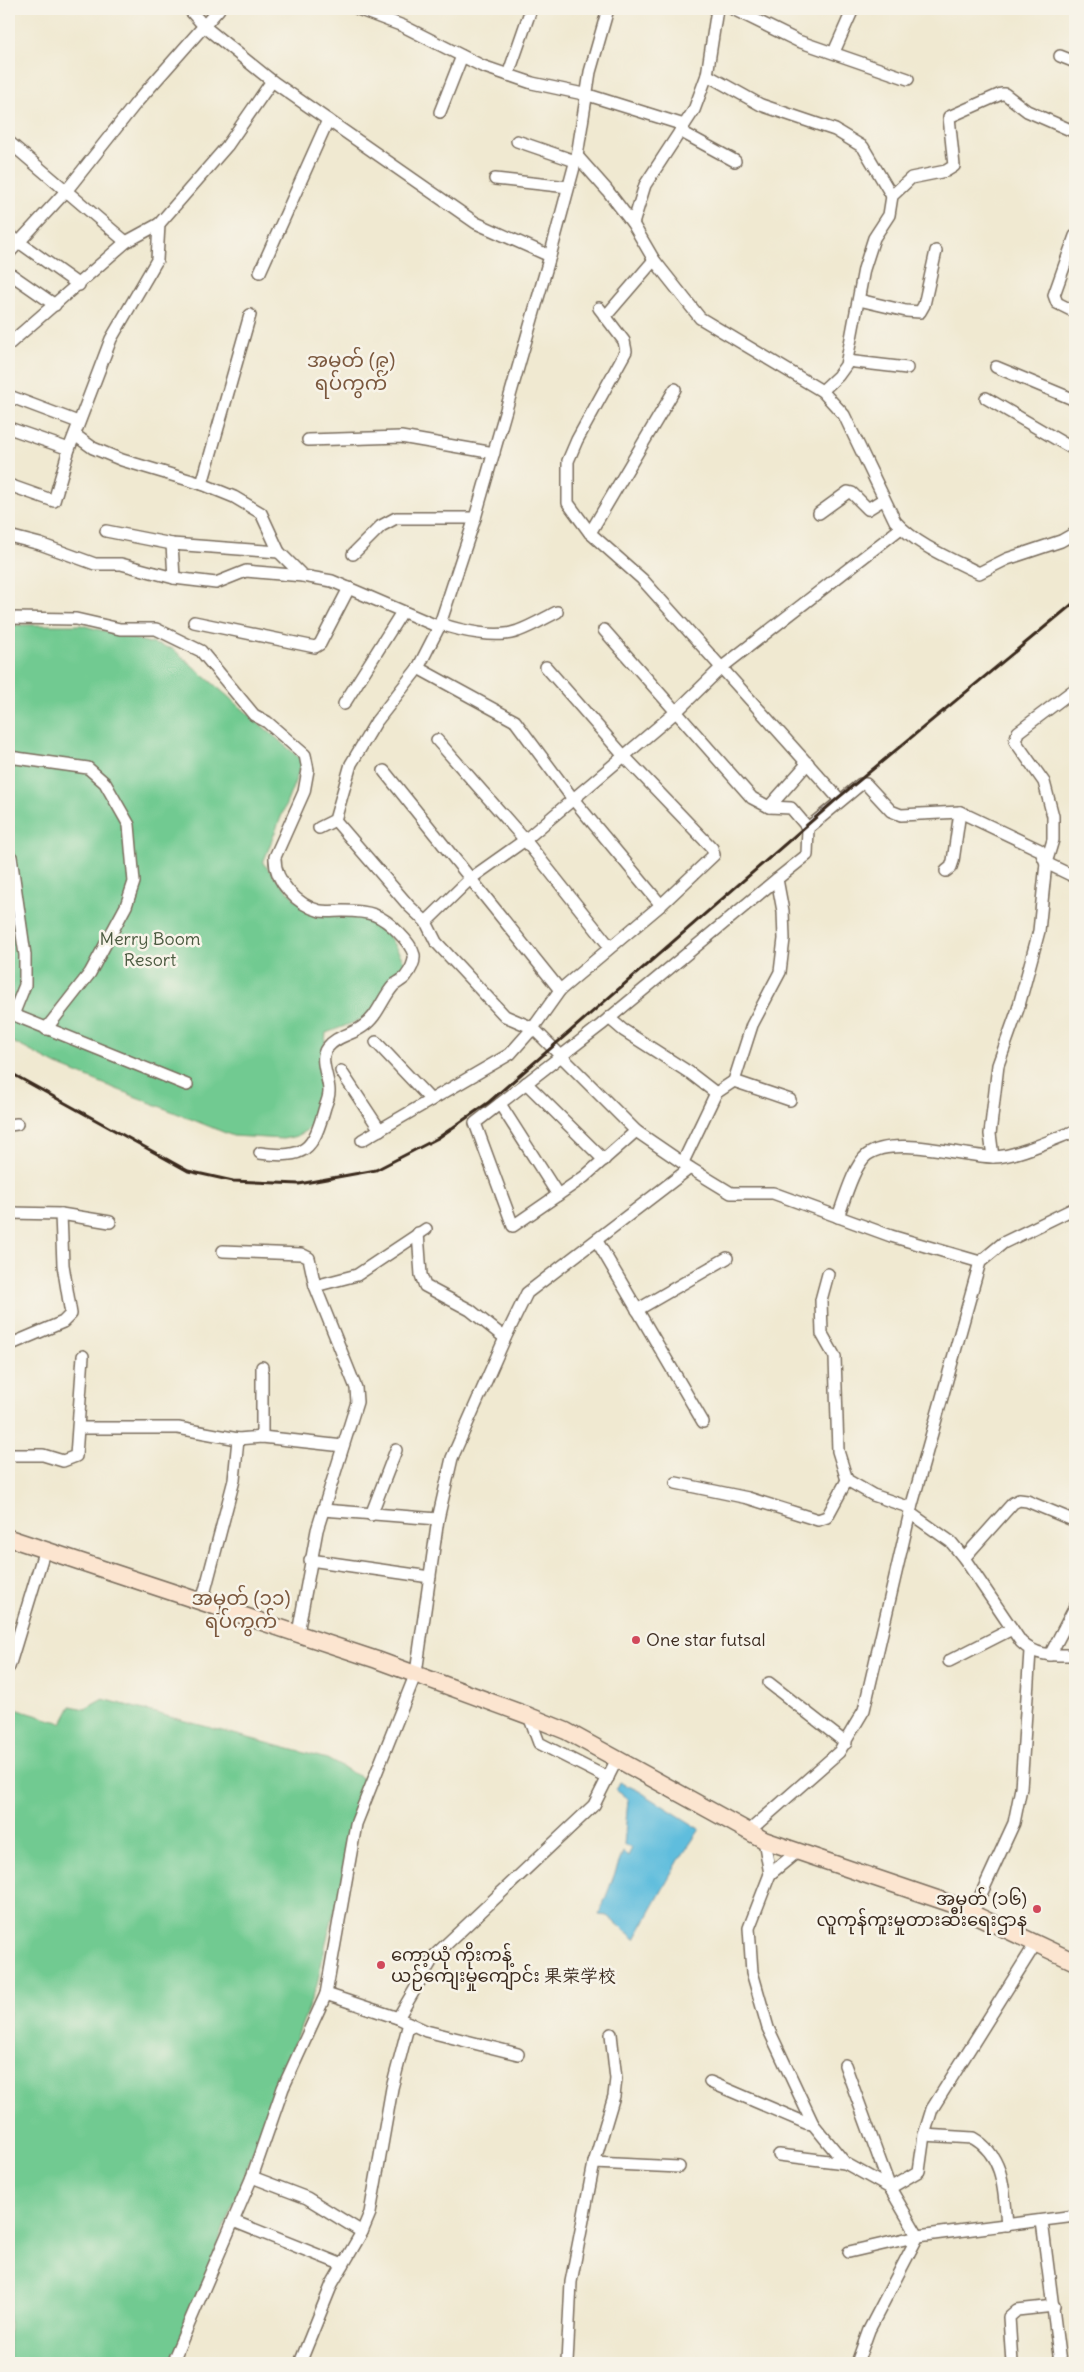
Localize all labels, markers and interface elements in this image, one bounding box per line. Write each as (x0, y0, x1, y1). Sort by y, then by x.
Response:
district label: အမှတ် (၉) ရပ်ကွက် (307, 346, 395, 399)
park label: Merry Boom Resort (99, 927, 201, 971)
district label: အမှတ် (၁၁) ရပ်ကွက် (191, 1584, 291, 1637)
place label: One star futsal (646, 1628, 765, 1651)
marker: One star futsal (630, 1634, 642, 1646)
place label: အမှတ် (၁၆) လူကုန်ကူးမှုတားဆီးရေးဌာန (816, 1886, 1027, 1935)
marker: အမှတ် (၁၆) လူကုန်ကူးမှုတားဆီးရေးဌာန (1031, 1903, 1043, 1915)
place label: ကော့ယုံ ကိုးကန့် ယဉ်ကျေးမှုကျောင်း 果荣学校 (391, 1941, 616, 1991)
marker: ကော့ယုံ ကိုးကန့် ယဉ်ကျေးမှုကျောင်း 果荣学校 (375, 1959, 387, 1971)

